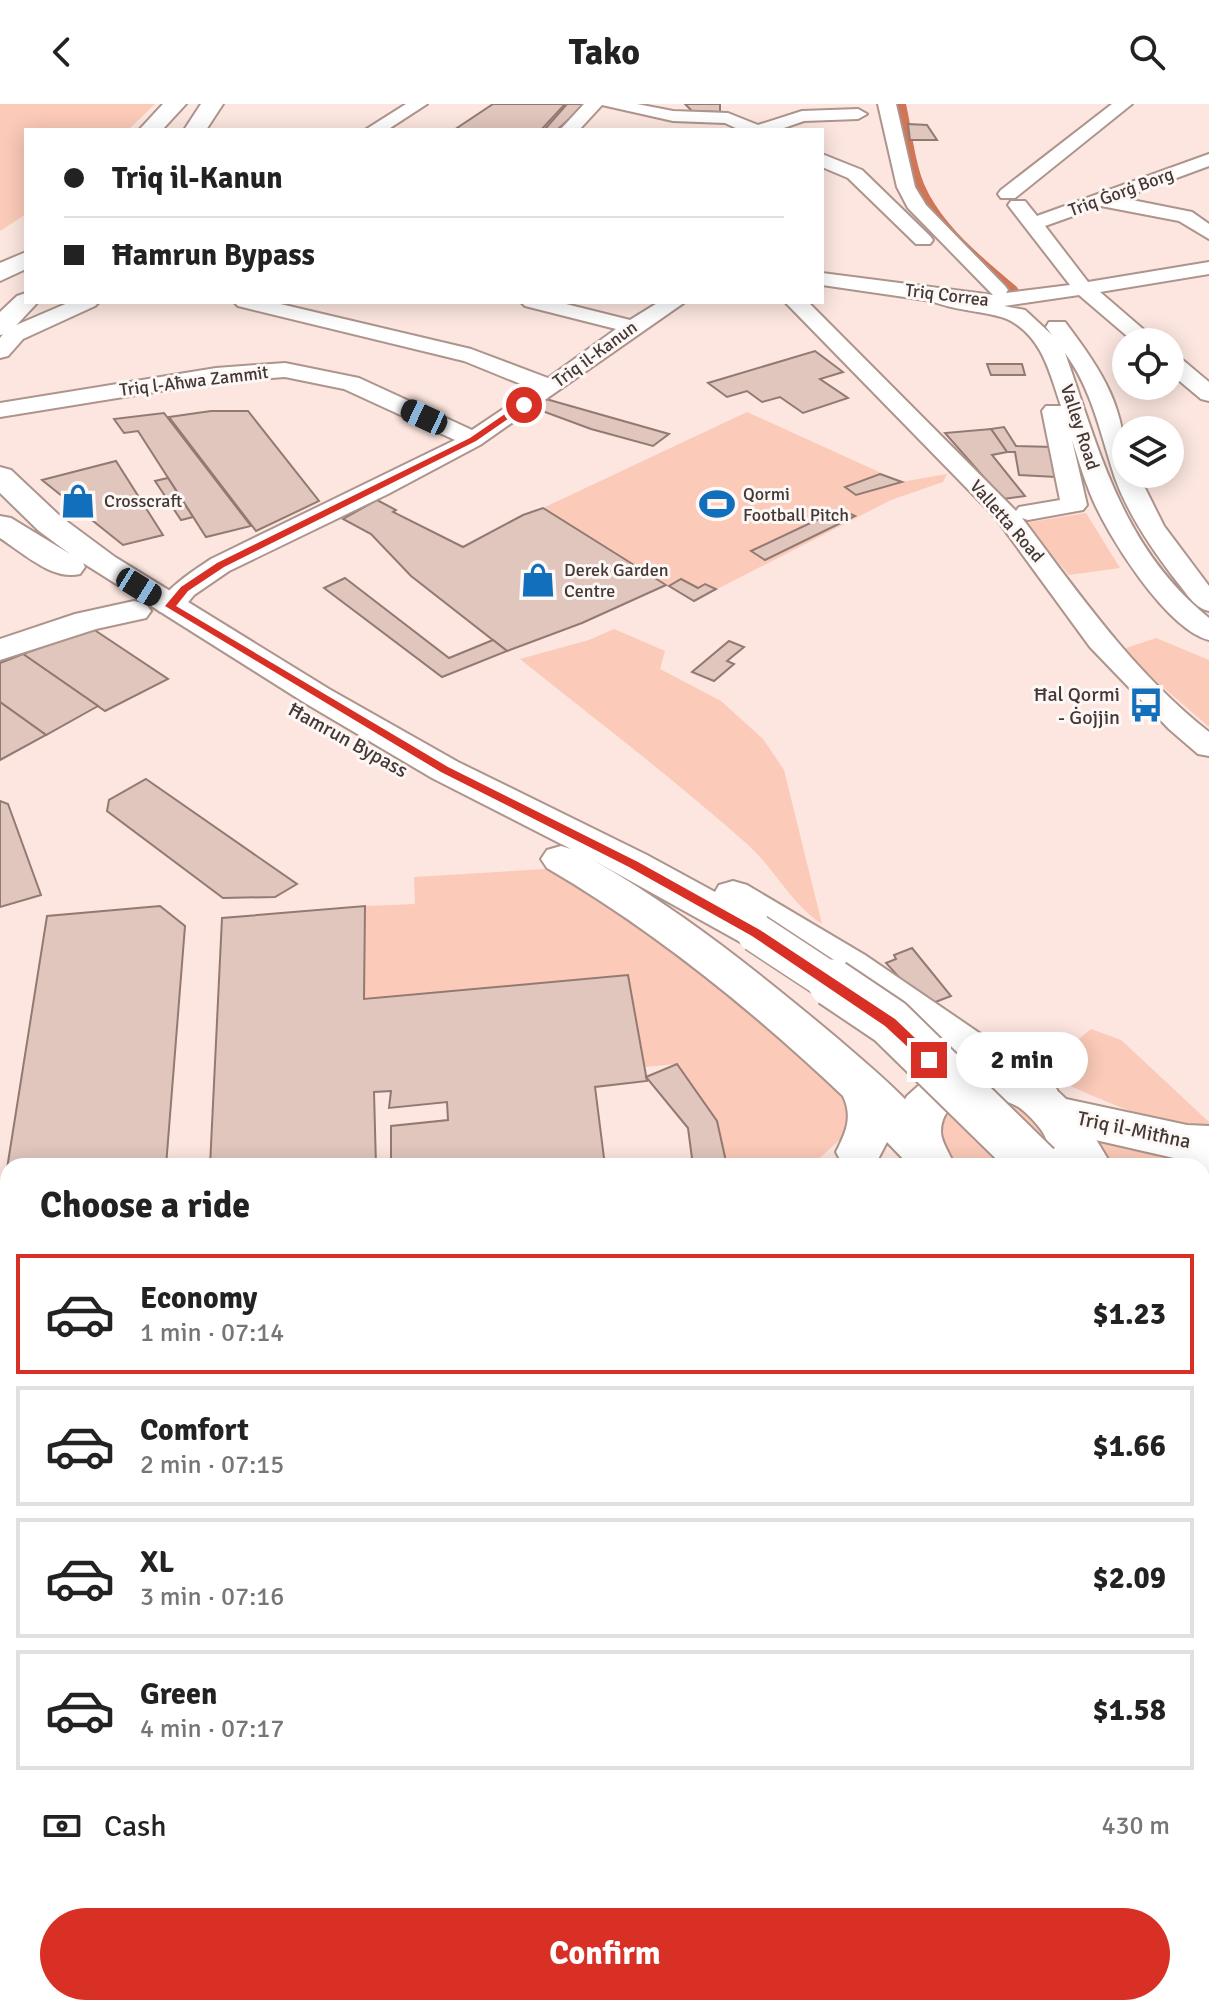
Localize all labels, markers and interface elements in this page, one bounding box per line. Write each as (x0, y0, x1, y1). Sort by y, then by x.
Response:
icon: back (40, 30, 84, 74)
text: Tako (569, 30, 640, 75)
icon: search (1125, 30, 1169, 74)
text: Triq il-Kanun (112, 160, 283, 197)
street label: Triq Ġorġ Borg (1065, 163, 1177, 221)
text: Ħamrun Bypass (112, 237, 315, 274)
street label: Triq Correa (904, 279, 990, 311)
street label: Triq il-Kanun (549, 316, 641, 392)
map controls (1112, 328, 1184, 488)
button: locate (1112, 328, 1184, 400)
street label: Triq l-Aħwa Zammit (118, 361, 270, 401)
street label: Valley Road (1056, 381, 1104, 473)
route start (506, 387, 542, 423)
car (397, 396, 451, 438)
button: layers (1112, 416, 1184, 488)
street label: Valletta Road (965, 475, 1049, 567)
shop icon: Crosscraft (59, 482, 97, 520)
place label: Qormi Football Pitch (743, 483, 849, 526)
sports icon: Qormi Football Pitch (698, 485, 736, 523)
place label: Crosscraft (104, 490, 182, 512)
place label: Derek Garden Centre (564, 559, 668, 602)
shop icon: Derek Garden Centre (519, 561, 557, 599)
car (112, 564, 166, 610)
place label: Ħal Qormi - Ġojjin (1034, 682, 1120, 730)
bus stop icon: Ħal Qormi - Ġojjin (1127, 686, 1165, 724)
street label: Ħamrun Bypass (284, 697, 412, 783)
callout: 2 min (957, 1032, 1089, 1088)
route end (911, 1042, 947, 1078)
text: 2 min (991, 1044, 1053, 1076)
street label: Triq il-Mitħna (1075, 1106, 1193, 1154)
text: Choose a ride (40, 1183, 250, 1228)
icon: car (44, 1278, 116, 1350)
text: Economy (140, 1280, 257, 1317)
text: $1.23 (1093, 1296, 1166, 1333)
text: 1 min · 07:14 (140, 1317, 284, 1349)
icon: car (44, 1410, 116, 1482)
text: Comfort (140, 1412, 249, 1449)
text: $1.66 (1093, 1428, 1166, 1465)
text: 2 min · 07:15 (140, 1449, 284, 1481)
icon: car (44, 1542, 116, 1614)
text: XL (140, 1544, 174, 1581)
text: $2.09 (1093, 1560, 1166, 1597)
text: 3 min · 07:16 (140, 1581, 284, 1613)
icon: car (44, 1674, 116, 1746)
text: Green (140, 1676, 217, 1713)
text: $1.58 (1093, 1692, 1166, 1729)
text: 4 min · 07:17 (140, 1713, 284, 1745)
icon: cash (40, 1804, 84, 1848)
text: Cash (104, 1808, 167, 1845)
text: 430 m (1101, 1810, 1170, 1842)
button: Confirm (40, 1908, 1170, 2000)

